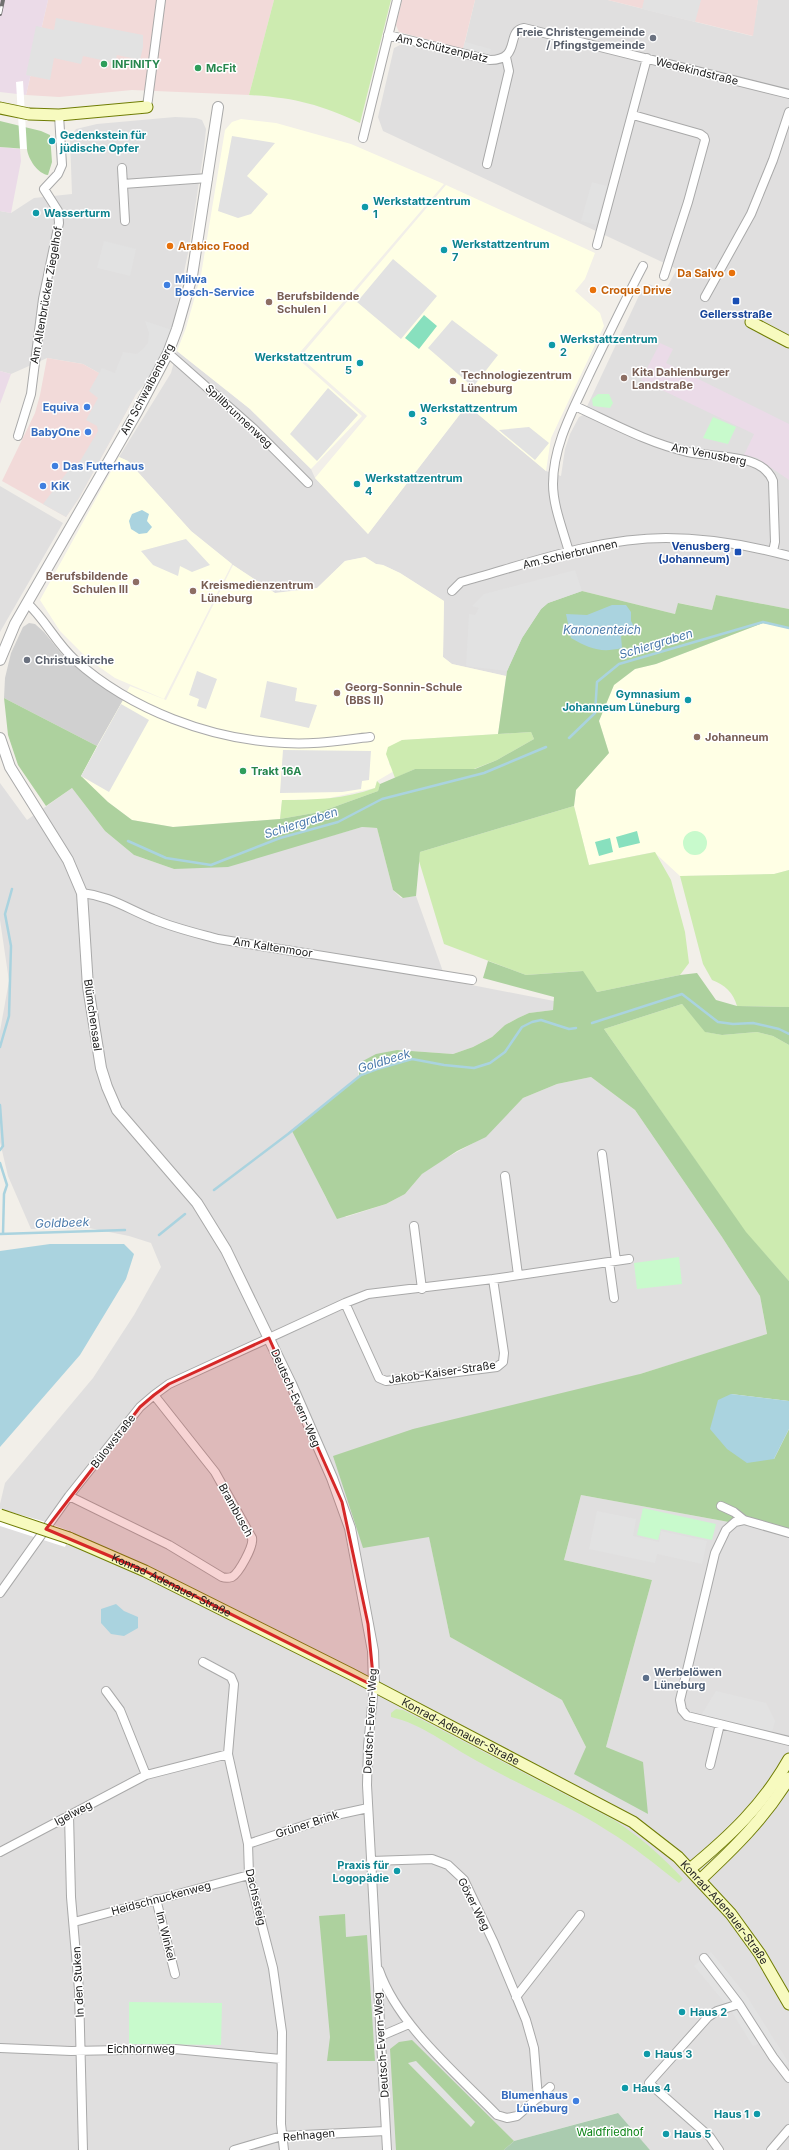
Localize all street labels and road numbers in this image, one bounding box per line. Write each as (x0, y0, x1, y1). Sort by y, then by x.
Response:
street label: Am Schützenplatz (394, 31, 490, 65)
street label: Wedekindstraße (654, 54, 740, 88)
street label: Am Altenbrücker Ziegelhof (27, 225, 65, 365)
street label: Am Schwalbenberg (117, 341, 177, 437)
street label: Spillbrunnenweg (202, 381, 276, 451)
street label: Am Venusberg (670, 440, 748, 468)
street label: Am Schierbrunnen (521, 536, 619, 572)
street label: Am Kaltenmoor (232, 934, 314, 960)
street label: Blümchensaal (81, 978, 105, 1052)
street label: Deutsch-Evern-Weg (268, 1347, 324, 1449)
street label: Jakob-Kaiser-Straße (388, 1358, 496, 1386)
street label: Bülowstraße (88, 1411, 138, 1471)
street label: Brambusch (216, 1481, 256, 1539)
street label: Konrad-Adenauer-Straße (110, 1550, 234, 1620)
street label: Deutsch-Evern-Weg (360, 1668, 380, 1774)
street label: Konrad-Adenauer-Straße (399, 1695, 522, 1768)
street label: Igelweg (52, 1797, 94, 1829)
street label: Grüner Brink (274, 1807, 340, 1841)
street label: Konrad-Adenauer-Straße (677, 1857, 771, 1967)
street label: Dachssteig (243, 1867, 269, 1927)
street label: Göxer Weg (455, 1875, 493, 1933)
street label: Heidschnuckenweg (110, 1878, 212, 1918)
street label: Im Winkel (153, 1910, 179, 1962)
street label: In den Stuken (69, 1946, 87, 2018)
street label: Deutsch-Evern-Weg (370, 1992, 392, 2098)
street label: Eichhornweg (107, 2042, 175, 2056)
street label: Rehhagen (282, 2126, 336, 2144)

